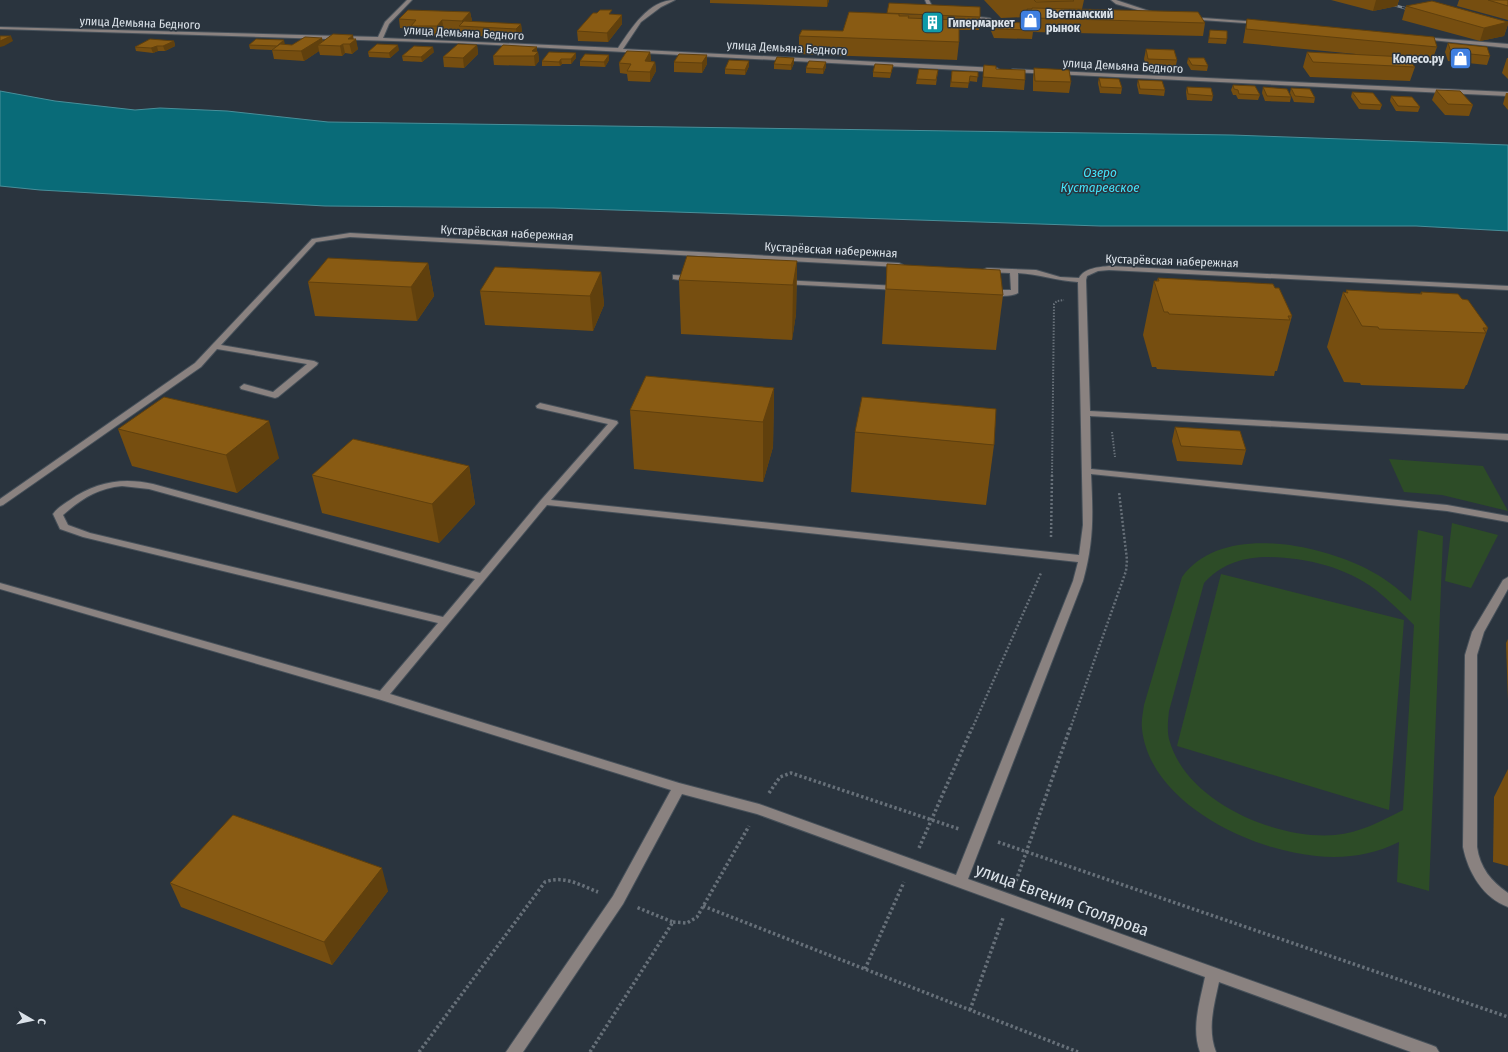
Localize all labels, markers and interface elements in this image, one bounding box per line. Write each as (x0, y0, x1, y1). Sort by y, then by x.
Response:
place label: Вьетнамский рынок (1046, 7, 1113, 35)
shop icon: Вьетнамский рынок (1018, 8, 1044, 34)
building icon: Гипермаркет (920, 10, 946, 36)
street label: улица Демьяна Бедного (79, 14, 201, 32)
place label: Гипермаркет (948, 16, 1015, 30)
street label: улица Демьяна Бедного (403, 23, 525, 43)
street label: улица Демьяна Бедного (726, 38, 848, 58)
shop icon: Колесо.ру (1447, 46, 1473, 72)
place label: Колесо.ру (1393, 52, 1444, 66)
street label: улица Демьяна Бедного (1062, 56, 1184, 76)
water label: Озеро Кустаревское (1061, 165, 1139, 195)
street label: Кустарёвская набережная (440, 223, 574, 243)
street label: Кустарёвская набережная (764, 240, 898, 260)
street label: Кустарёвская набережная (1105, 252, 1239, 270)
street label: улица Евгения Столярова (972, 859, 1152, 941)
north arrow (12, 1000, 52, 1040)
text: С (34, 1018, 48, 1026)

